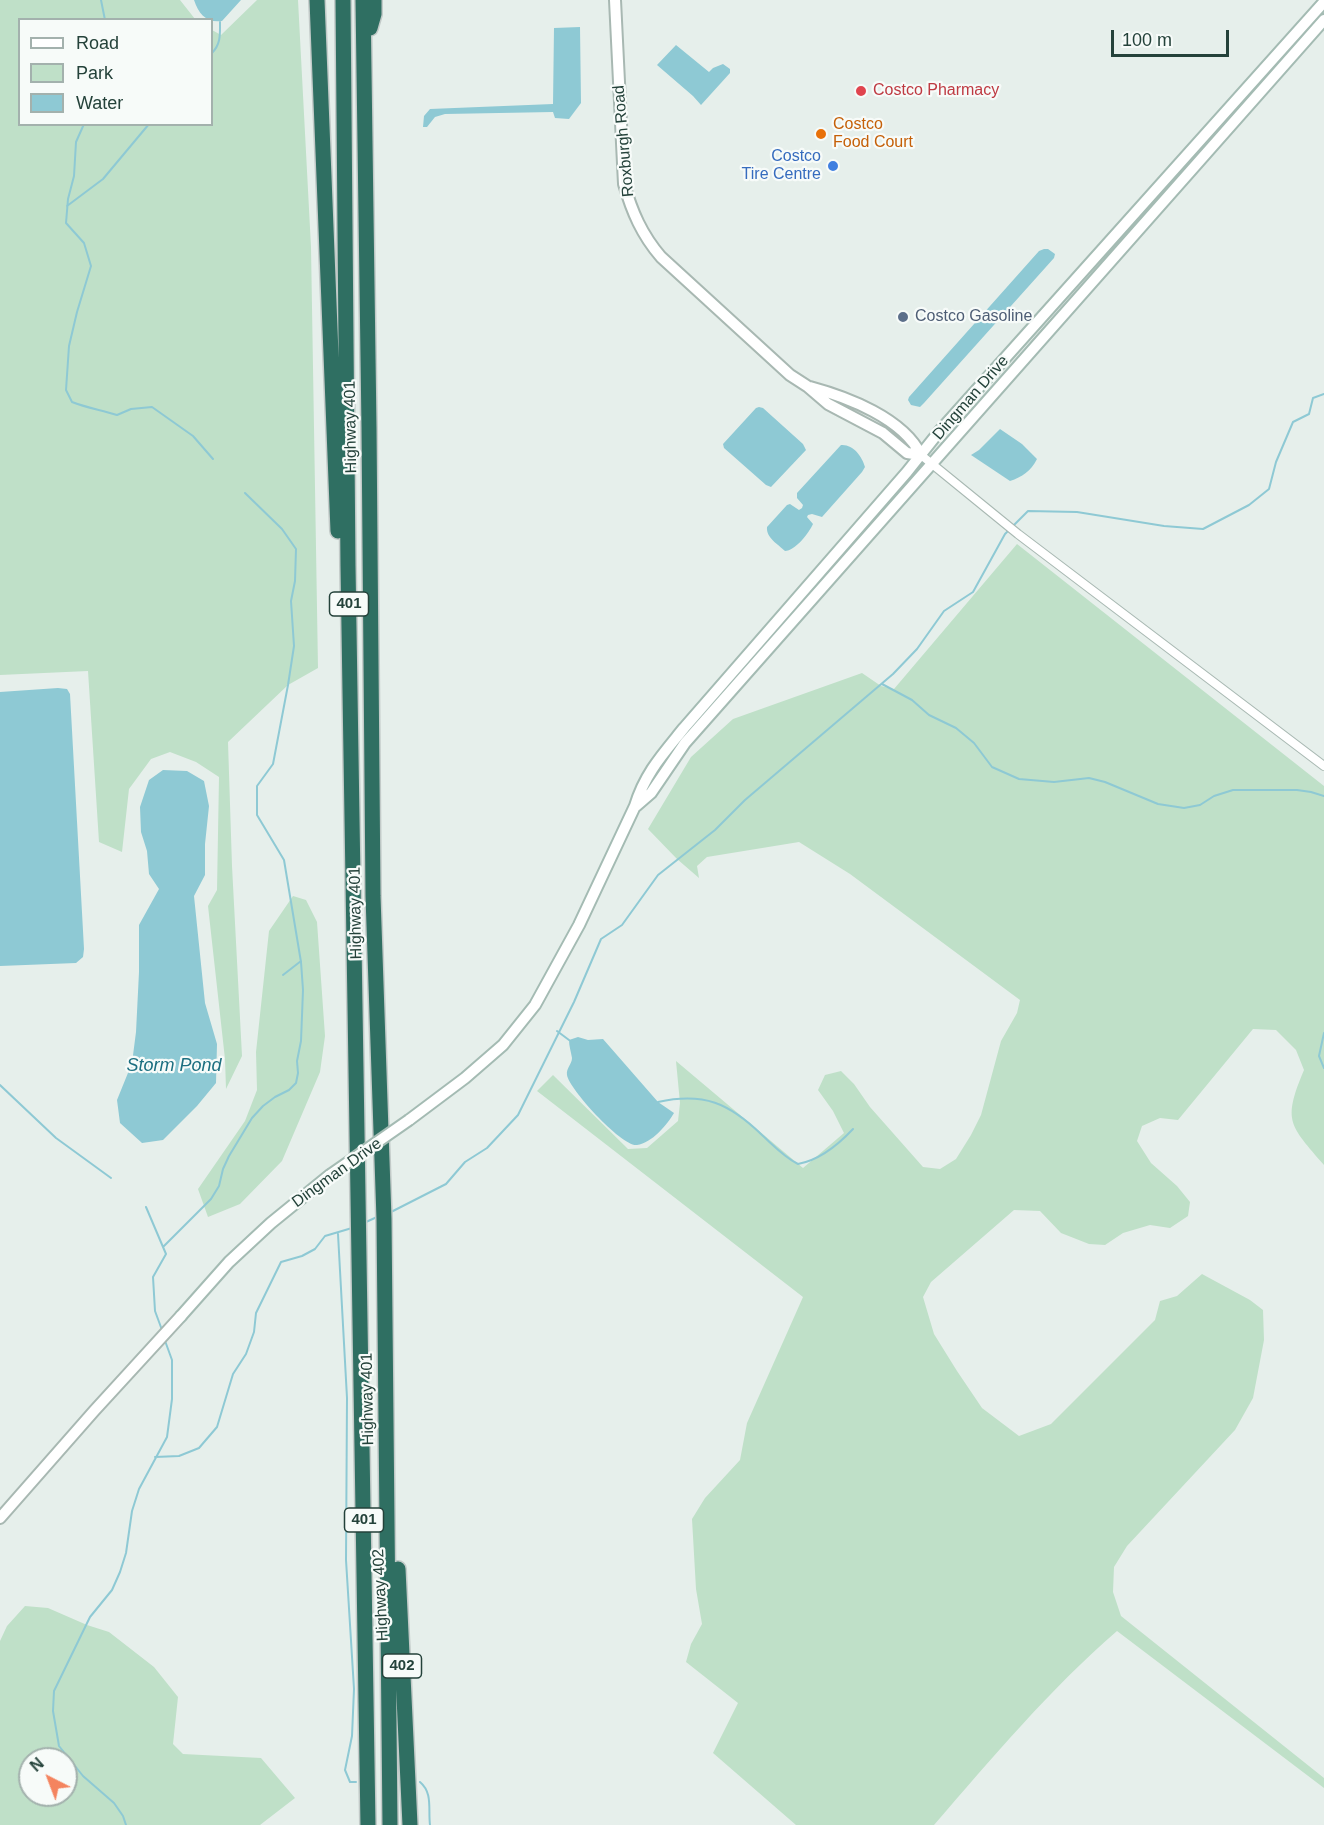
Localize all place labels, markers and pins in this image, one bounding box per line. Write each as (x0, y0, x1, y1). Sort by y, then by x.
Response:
place label: Costco Pharmacy (873, 81, 999, 101)
marker: Costco Pharmacy (854, 84, 868, 98)
place label: Costco Food Court (833, 115, 913, 153)
marker: Costco Food Court (814, 127, 828, 141)
place label: Costco Tire Centre (742, 147, 821, 185)
marker: Costco Tire Centre (826, 159, 840, 173)
place label: Costco Gasoline (915, 307, 1032, 327)
marker: Costco Gasoline (896, 310, 910, 324)

